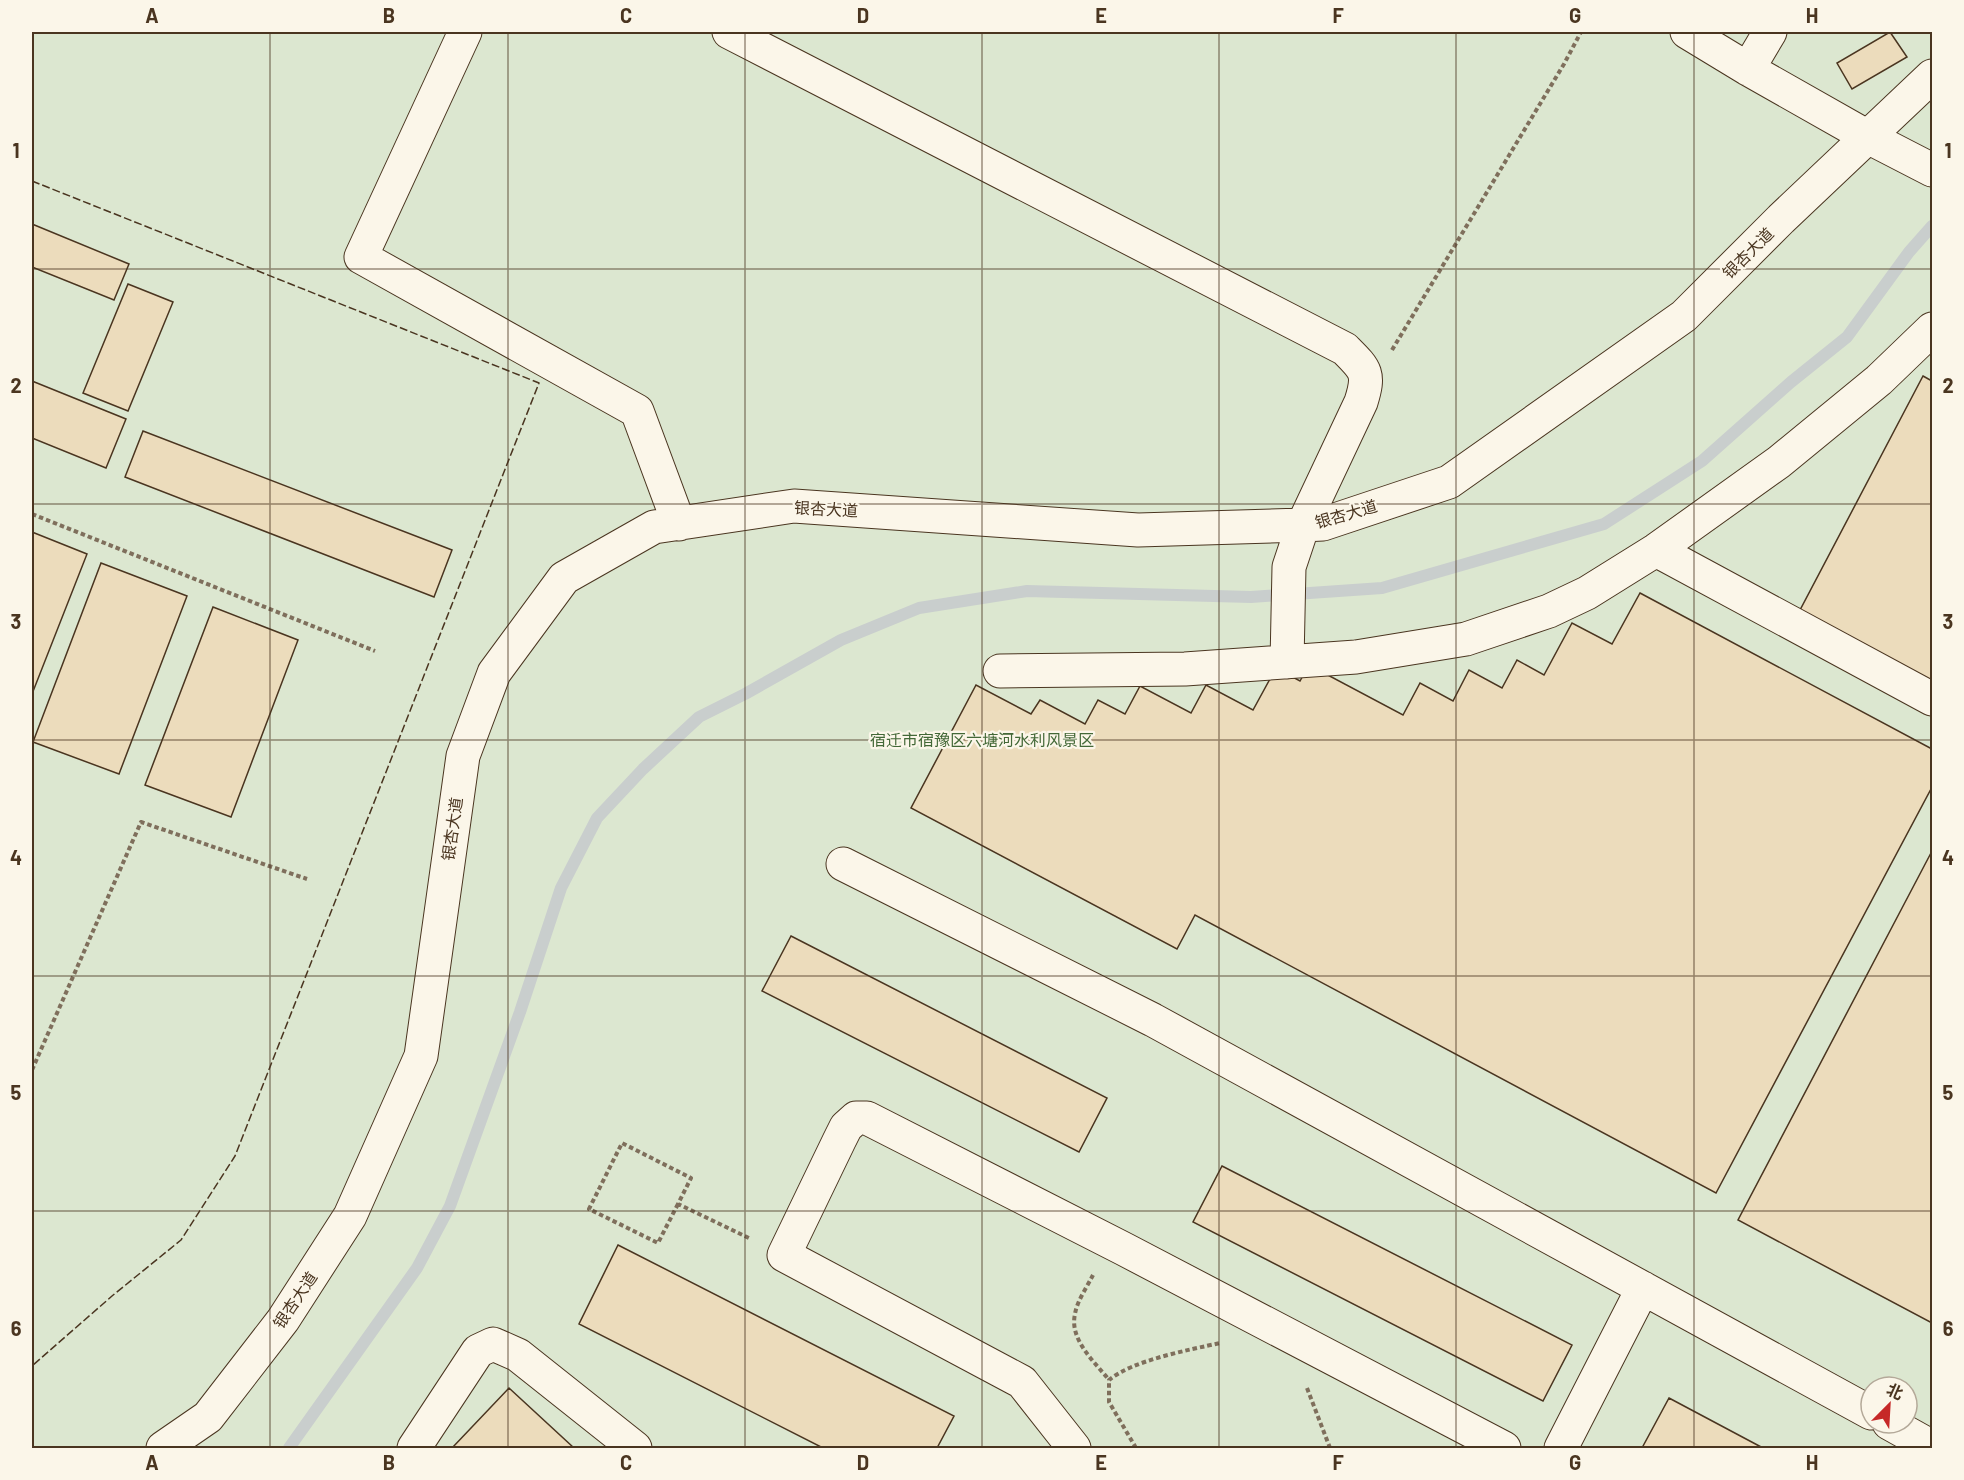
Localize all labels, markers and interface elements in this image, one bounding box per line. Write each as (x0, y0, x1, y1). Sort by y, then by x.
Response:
text: A (145, 3, 159, 27)
text: B (383, 3, 395, 27)
text: C (620, 3, 632, 27)
text: D (857, 3, 869, 27)
text: E (1095, 3, 1107, 27)
text: F (1332, 3, 1344, 27)
text: G (1569, 3, 1581, 27)
text: H (1806, 3, 1818, 27)
text: 1 (12, 138, 20, 162)
text: 1 (1944, 138, 1952, 162)
street label: 银杏大道 (1718, 223, 1777, 282)
text: 2 (10, 373, 22, 397)
text: 2 (1942, 373, 1954, 397)
street label: 银杏大道 (1312, 496, 1379, 531)
street label: 银杏大道 (794, 497, 858, 520)
text: 3 (11, 609, 21, 633)
text: 3 (1943, 609, 1953, 633)
park label: 宿迁市宿豫区六塘河水利风景区 (870, 730, 1094, 749)
street label: 银杏大道 (438, 796, 465, 862)
text: 4 (10, 845, 22, 869)
text: 4 (1942, 845, 1954, 869)
text: 5 (11, 1080, 22, 1104)
text: 5 (1943, 1080, 1954, 1104)
street label: 银杏大道 (269, 1268, 320, 1332)
text: 6 (11, 1316, 22, 1340)
text: 6 (1943, 1316, 1954, 1340)
north arrow (1859, 1375, 1919, 1435)
text: 北 (1884, 1379, 1906, 1403)
text: A (145, 1450, 159, 1474)
text: B (383, 1450, 395, 1474)
text: C (620, 1450, 632, 1474)
text: D (857, 1450, 869, 1474)
text: E (1095, 1450, 1107, 1474)
text: F (1332, 1450, 1344, 1474)
text: G (1569, 1450, 1581, 1474)
text: H (1806, 1450, 1818, 1474)

